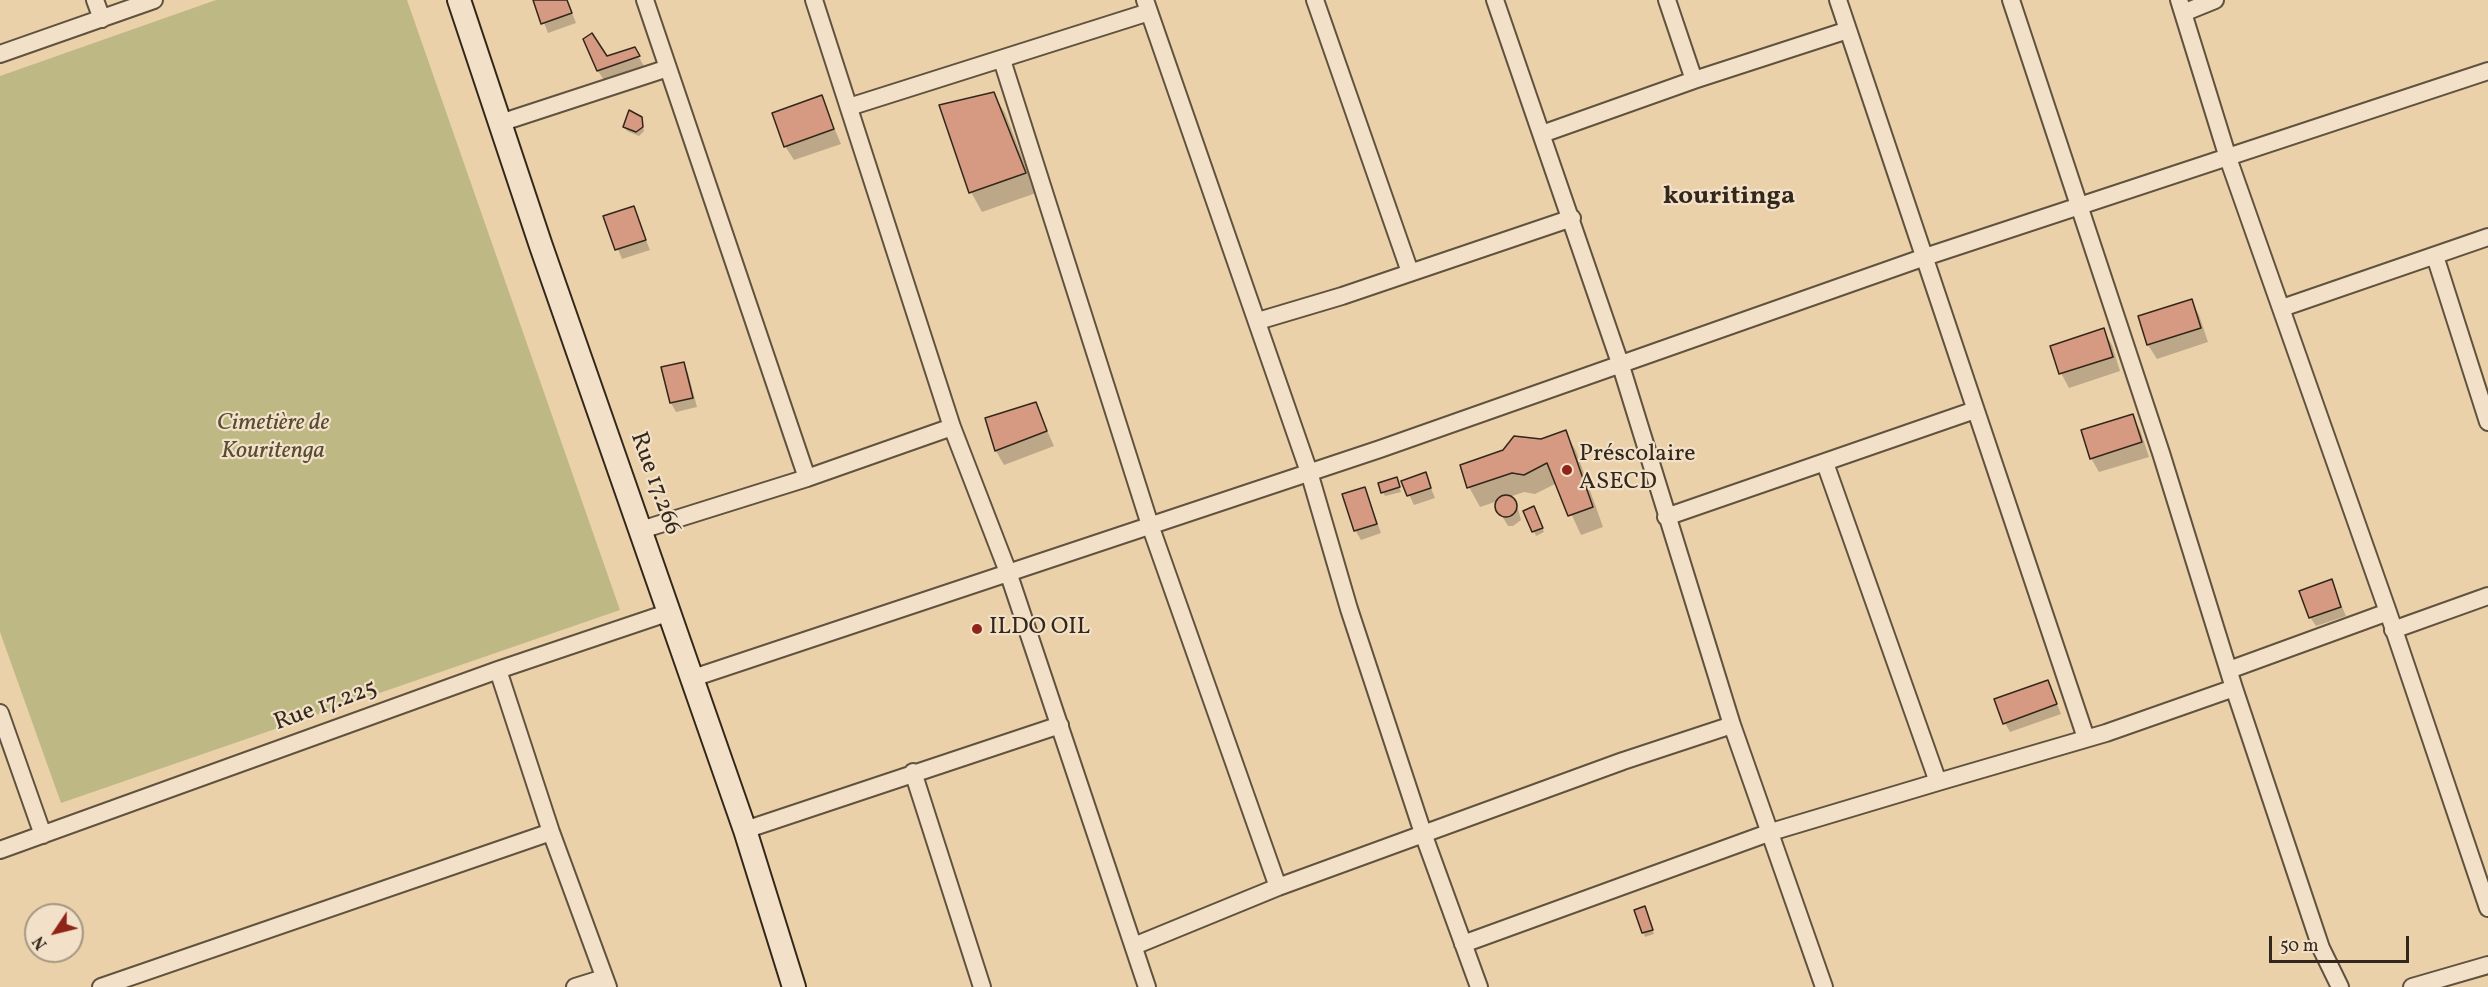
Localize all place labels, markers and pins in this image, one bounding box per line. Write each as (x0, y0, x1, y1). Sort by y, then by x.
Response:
place label: Préscolaire ASECD (1579, 442, 1696, 498)
marker: Préscolaire ASECD (1560, 463, 1574, 477)
place label: ILDO OIL (989, 615, 1090, 643)
marker: ILDO OIL (970, 622, 984, 636)

